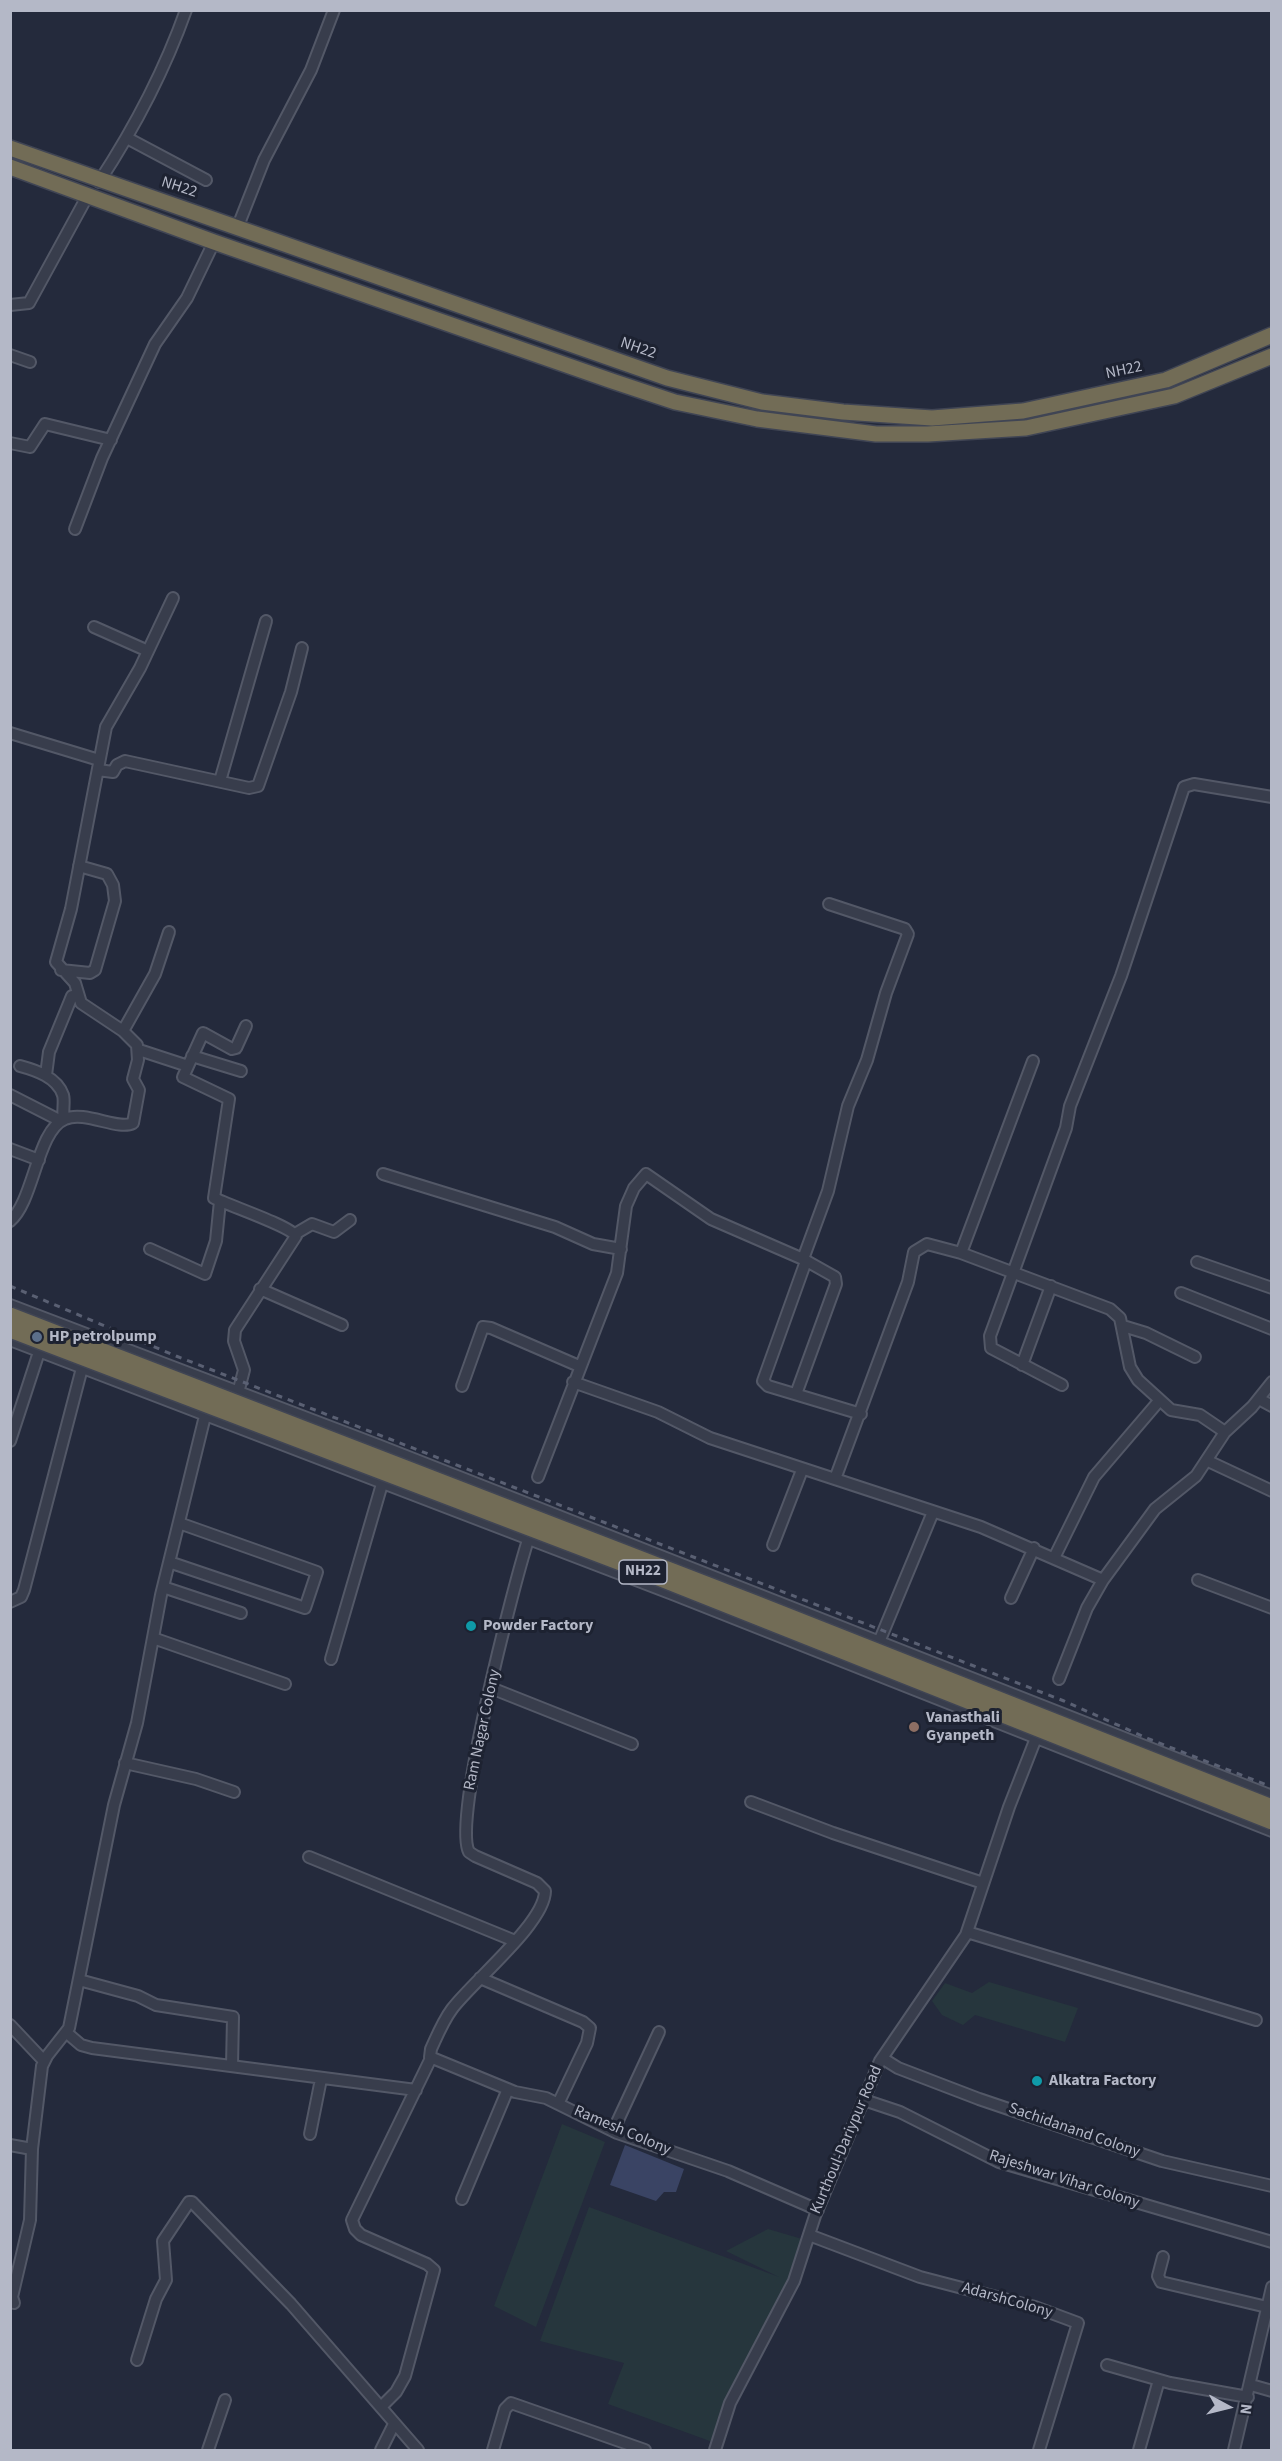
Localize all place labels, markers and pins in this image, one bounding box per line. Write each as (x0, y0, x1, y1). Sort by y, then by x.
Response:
place label: HP petrolpump (49, 1327, 157, 1347)
marker: HP petrolpump (30, 1330, 44, 1344)
place label: Powder Factory (483, 1616, 593, 1636)
marker: Powder Factory (464, 1619, 478, 1633)
place label: Vanasthali Gyanpeth (926, 1708, 1000, 1746)
marker: Vanasthali Gyanpeth (907, 1720, 921, 1734)
place label: Alkatra Factory (1049, 2071, 1156, 2091)
marker: Alkatra Factory (1030, 2074, 1044, 2088)

